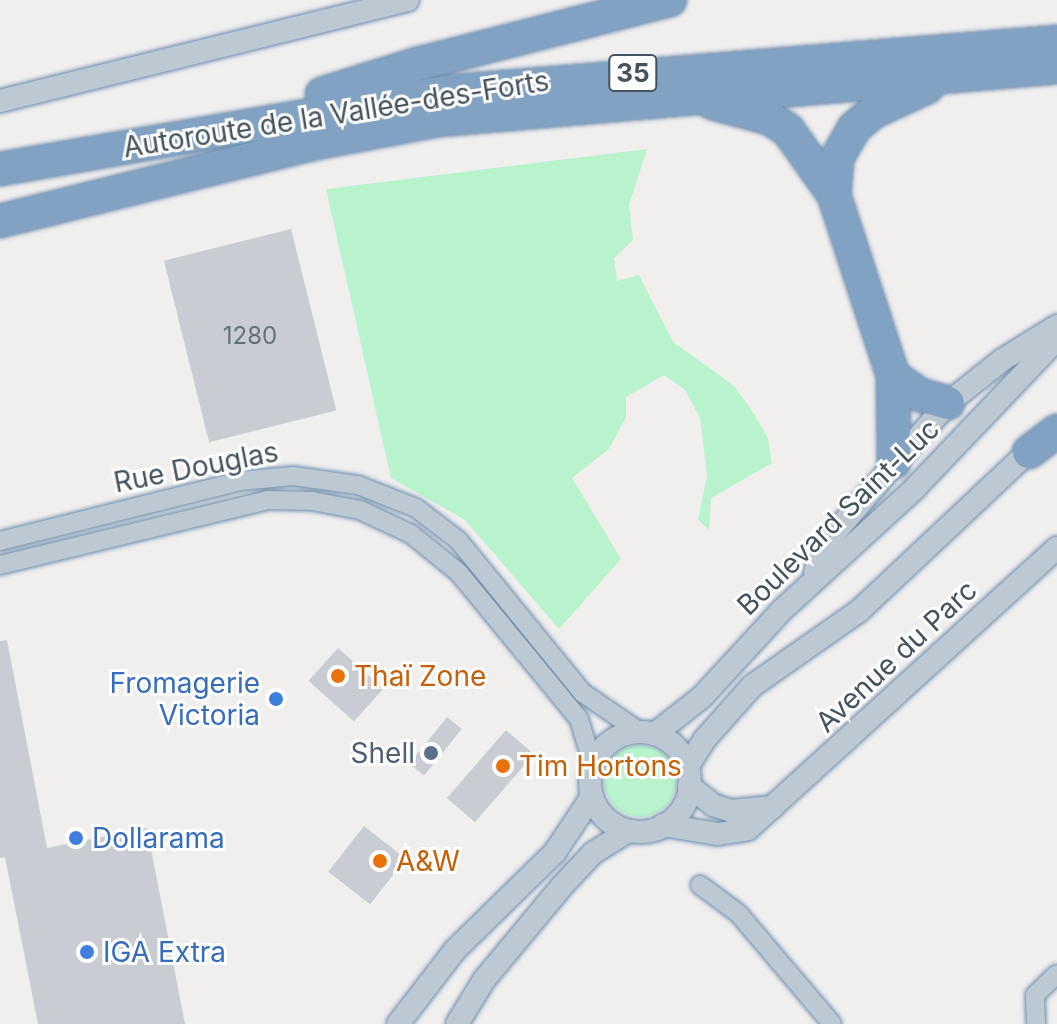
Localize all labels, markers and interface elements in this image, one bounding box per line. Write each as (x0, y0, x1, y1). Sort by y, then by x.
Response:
road number: 35 (607, 51, 659, 95)
street label: Autoroute de la Vallée-des-Forts (121, 64, 551, 164)
house number: 1280 (223, 322, 277, 350)
street label: Boulevard Saint-Luc (730, 412, 946, 622)
street label: Rue Douglas (111, 435, 281, 499)
street label: Avenue du Parc (809, 573, 983, 739)
place label: Thaï Zone (354, 659, 486, 693)
place label: Fromagerie Victoria (110, 666, 260, 732)
marker: Thaï Zone (329, 667, 347, 685)
marker: Fromagerie Victoria (267, 690, 285, 708)
place label: Shell (351, 736, 415, 770)
marker: Shell (422, 744, 440, 762)
place label: Tim Hortons (519, 749, 682, 783)
marker: Tim Hortons (494, 757, 512, 775)
place label: Dollarama (92, 821, 225, 855)
marker: Dollarama (67, 829, 85, 847)
place label: A&W (396, 844, 460, 878)
marker: A&W (371, 852, 389, 870)
place label: IGA Extra (103, 935, 226, 969)
marker: IGA Extra (78, 943, 96, 961)

